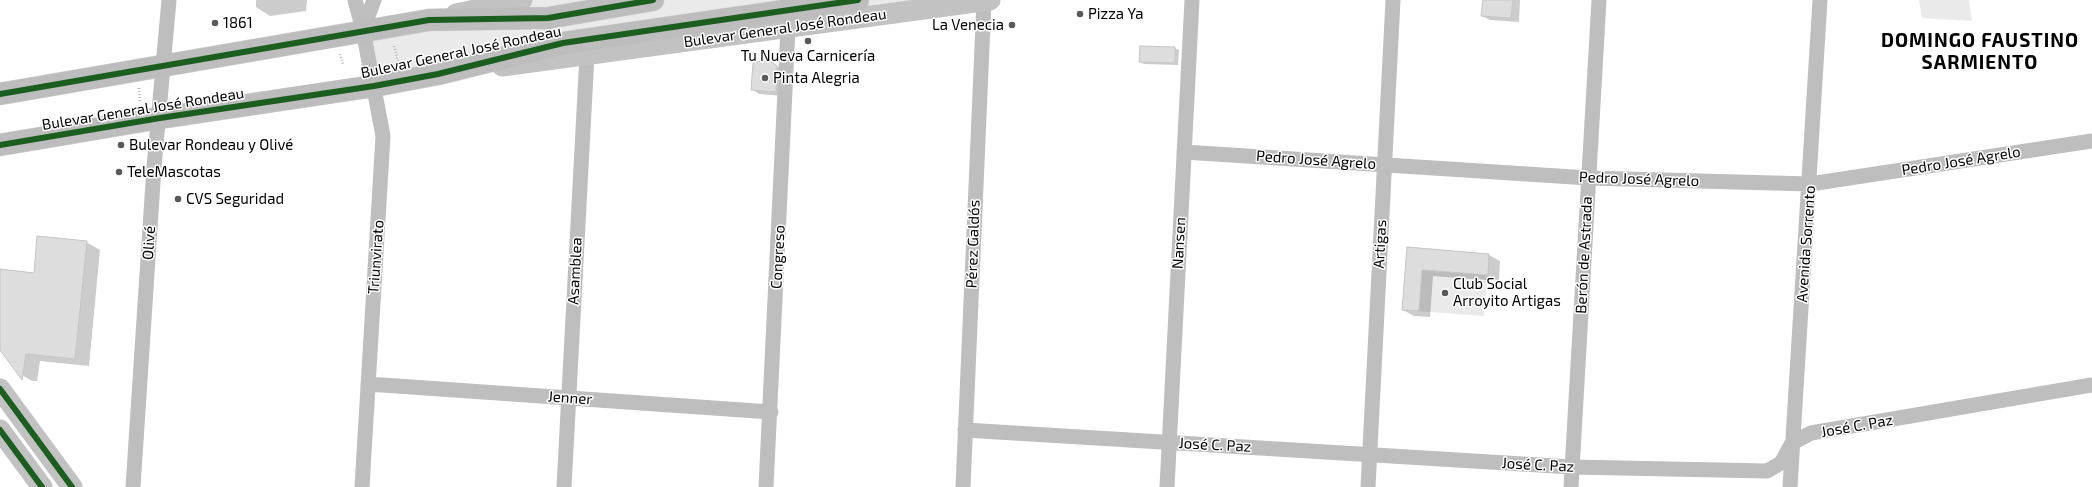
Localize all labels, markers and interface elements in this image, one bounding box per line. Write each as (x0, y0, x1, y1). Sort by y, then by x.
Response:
street label: Bulevar General José Rondeau (682, 5, 888, 51)
place label: Pizza Ya (1088, 5, 1143, 23)
marker: Pizza Ya (1075, 9, 1085, 19)
place label: 1861 (223, 14, 253, 32)
place label: La Venecia (932, 16, 1004, 34)
marker: 1861 (210, 18, 220, 28)
marker: La Venecia (1007, 20, 1017, 30)
street label: Bulevar General José Rondeau (359, 22, 563, 82)
district label: DOMINGO FAUSTINO SARMIENTO (1881, 30, 2079, 74)
marker: Tu Nueva Carnicería (803, 36, 813, 46)
place label: Tu Nueva Carnicería (741, 47, 875, 65)
place label: Pinta Alegria (773, 69, 860, 87)
marker: Pinta Alegria (760, 73, 770, 83)
street label: Bulevar General José Rondeau (41, 84, 245, 134)
place label: Bulevar Rondeau y Olivé (129, 136, 293, 154)
marker: Bulevar Rondeau y Olivé (116, 140, 126, 150)
street label: Pedro José Agrelo (1900, 143, 2022, 179)
street label: Pedro José Agrelo (1255, 147, 1377, 173)
place label: TeleMascotas (127, 163, 221, 181)
marker: TeleMascotas (114, 167, 124, 177)
street label: Pedro José Agrelo (1579, 168, 1699, 190)
street label: Avenida Sorrento (1793, 185, 1819, 303)
place label: CVS Seguridad (186, 190, 284, 208)
marker: CVS Seguridad (173, 194, 183, 204)
street label: Berón de Astrada (1572, 196, 1596, 314)
street label: Pérez Galdós (962, 199, 984, 289)
street label: Nansen (1169, 217, 1189, 269)
street label: Triunvirato (364, 219, 388, 295)
street label: Artigas (1370, 219, 1390, 269)
street label: Congreso (767, 224, 789, 290)
street label: Olivé (139, 225, 159, 261)
street label: Asamblea (564, 237, 586, 305)
place label: Club Social Arroyito Artigas (1453, 275, 1561, 310)
marker: Club Social Arroyito Artigas (1440, 288, 1450, 298)
street label: Jenner (547, 387, 593, 409)
street label: José C. Paz (1820, 411, 1894, 441)
street label: José C. Paz (1178, 434, 1252, 456)
street label: José C. Paz (1501, 454, 1575, 476)

